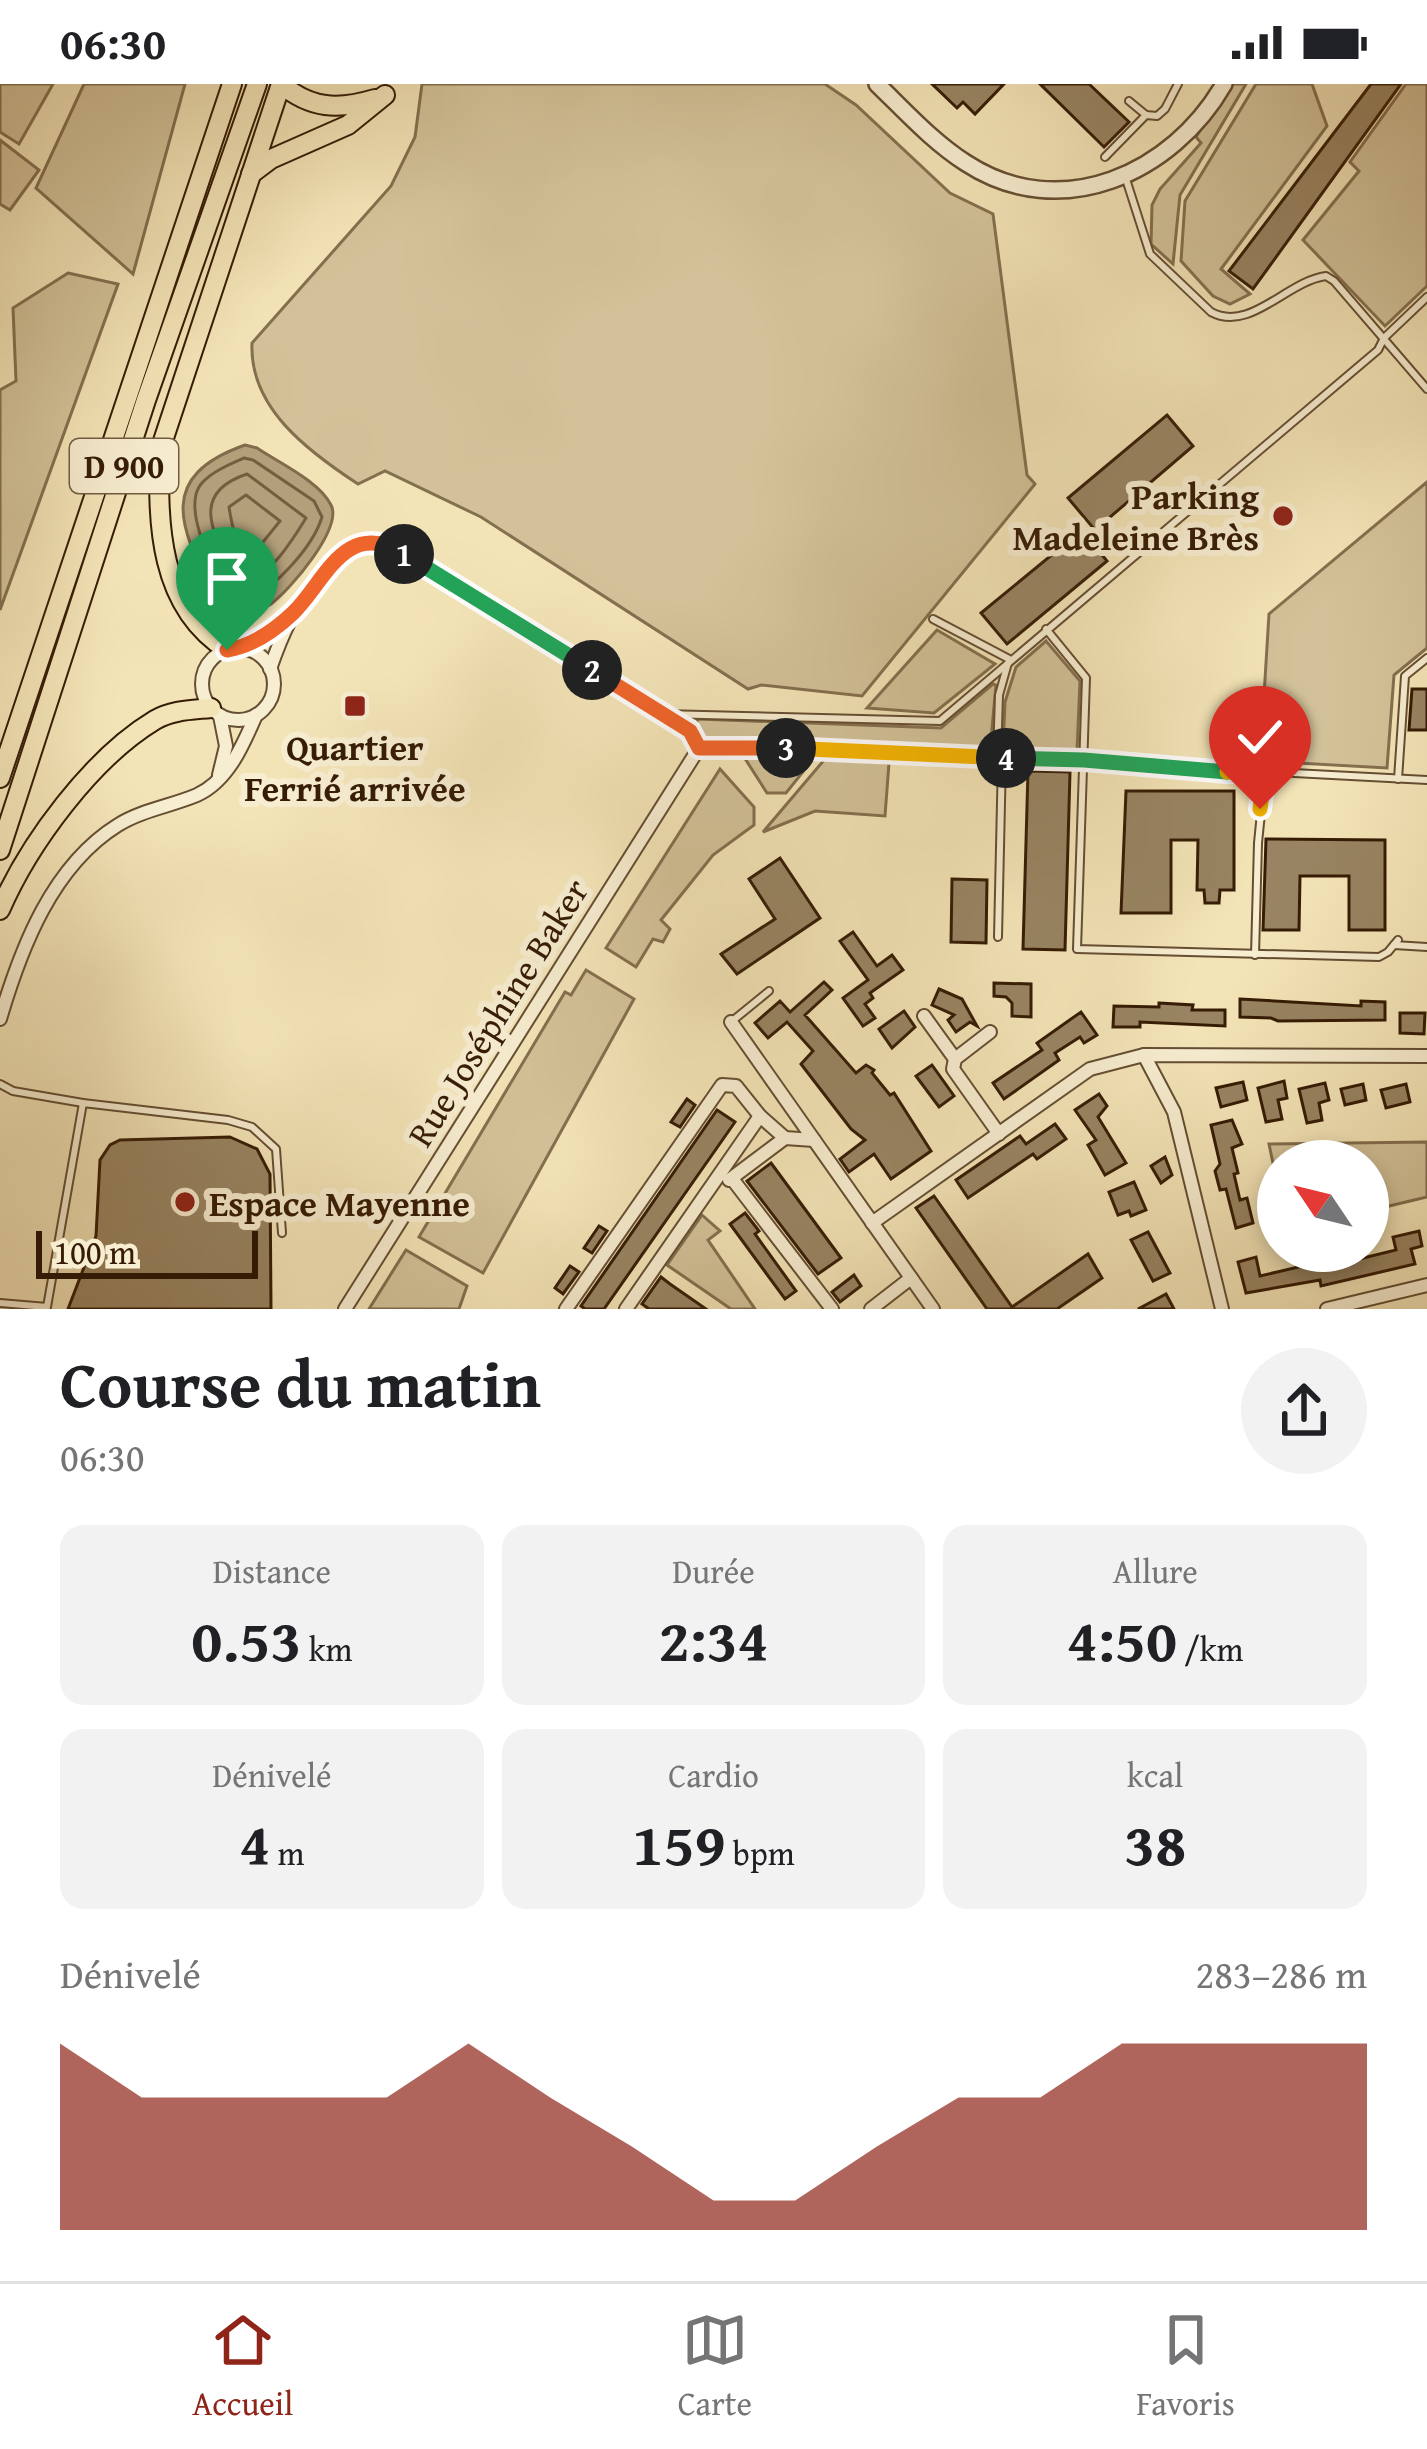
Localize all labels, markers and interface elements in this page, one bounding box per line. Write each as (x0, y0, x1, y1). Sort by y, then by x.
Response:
text: 06:30 (60, 10, 166, 75)
road number: D 900 (70, 439, 178, 493)
place label: Parking Madeleine Brès (1012, 469, 1259, 563)
marker: Parking Madeleine Brès (1270, 503, 1296, 529)
pin: 1 (374, 524, 434, 584)
pin (176, 527, 278, 650)
text: 1 (395, 530, 413, 578)
icon: arrive (194, 545, 260, 611)
pin: 2 (562, 640, 622, 700)
text: 2 (583, 646, 601, 694)
pin (1209, 686, 1311, 809)
marker: Quartier Ferrié arrivée (342, 693, 368, 719)
icon: check (1227, 704, 1293, 770)
pin: 3 (756, 718, 816, 778)
place label: Quartier Ferrié arrivée (244, 720, 466, 814)
text: 3 (777, 724, 795, 772)
pin: 4 (976, 728, 1036, 788)
text: 4 (997, 734, 1015, 782)
street label: Rue Joséphine Baker (393, 867, 601, 1156)
north arrow (1257, 1140, 1389, 1272)
map controls (1257, 1140, 1389, 1272)
place label: Espace Mayenne (209, 1176, 470, 1229)
marker: Espace Mayenne (172, 1189, 198, 1215)
scale bar (36, 1225, 258, 1278)
text: 100 m (54, 1228, 136, 1276)
text: Course du matin (60, 1334, 541, 1431)
button: share (1241, 1348, 1367, 1474)
text: 06:30 (60, 1428, 145, 1485)
text: Distance (213, 1547, 331, 1595)
text: Durée (672, 1547, 755, 1595)
text: Allure (1113, 1547, 1198, 1595)
text: 0.53 (191, 1595, 301, 1683)
text: 2:34 (658, 1595, 769, 1683)
text: 4:50 (1067, 1595, 1177, 1683)
text: km (301, 1625, 352, 1673)
text: /km (1177, 1625, 1244, 1673)
text: Dénivelé (212, 1751, 331, 1799)
text: Cardio (668, 1751, 759, 1799)
text: kcal (1127, 1751, 1183, 1799)
text: 4 (239, 1799, 270, 1887)
text: 159 (632, 1799, 726, 1887)
text: 38 (1124, 1799, 1186, 1887)
text: m (270, 1829, 304, 1877)
text: bpm (726, 1829, 795, 1877)
text: Dénivelé (60, 1945, 201, 2002)
text: 283–286 m (1195, 1945, 1367, 2002)
tab: Accueil (192, 2307, 293, 2427)
tab: Carte (678, 2307, 752, 2427)
tab: Favoris (1136, 2307, 1235, 2427)

